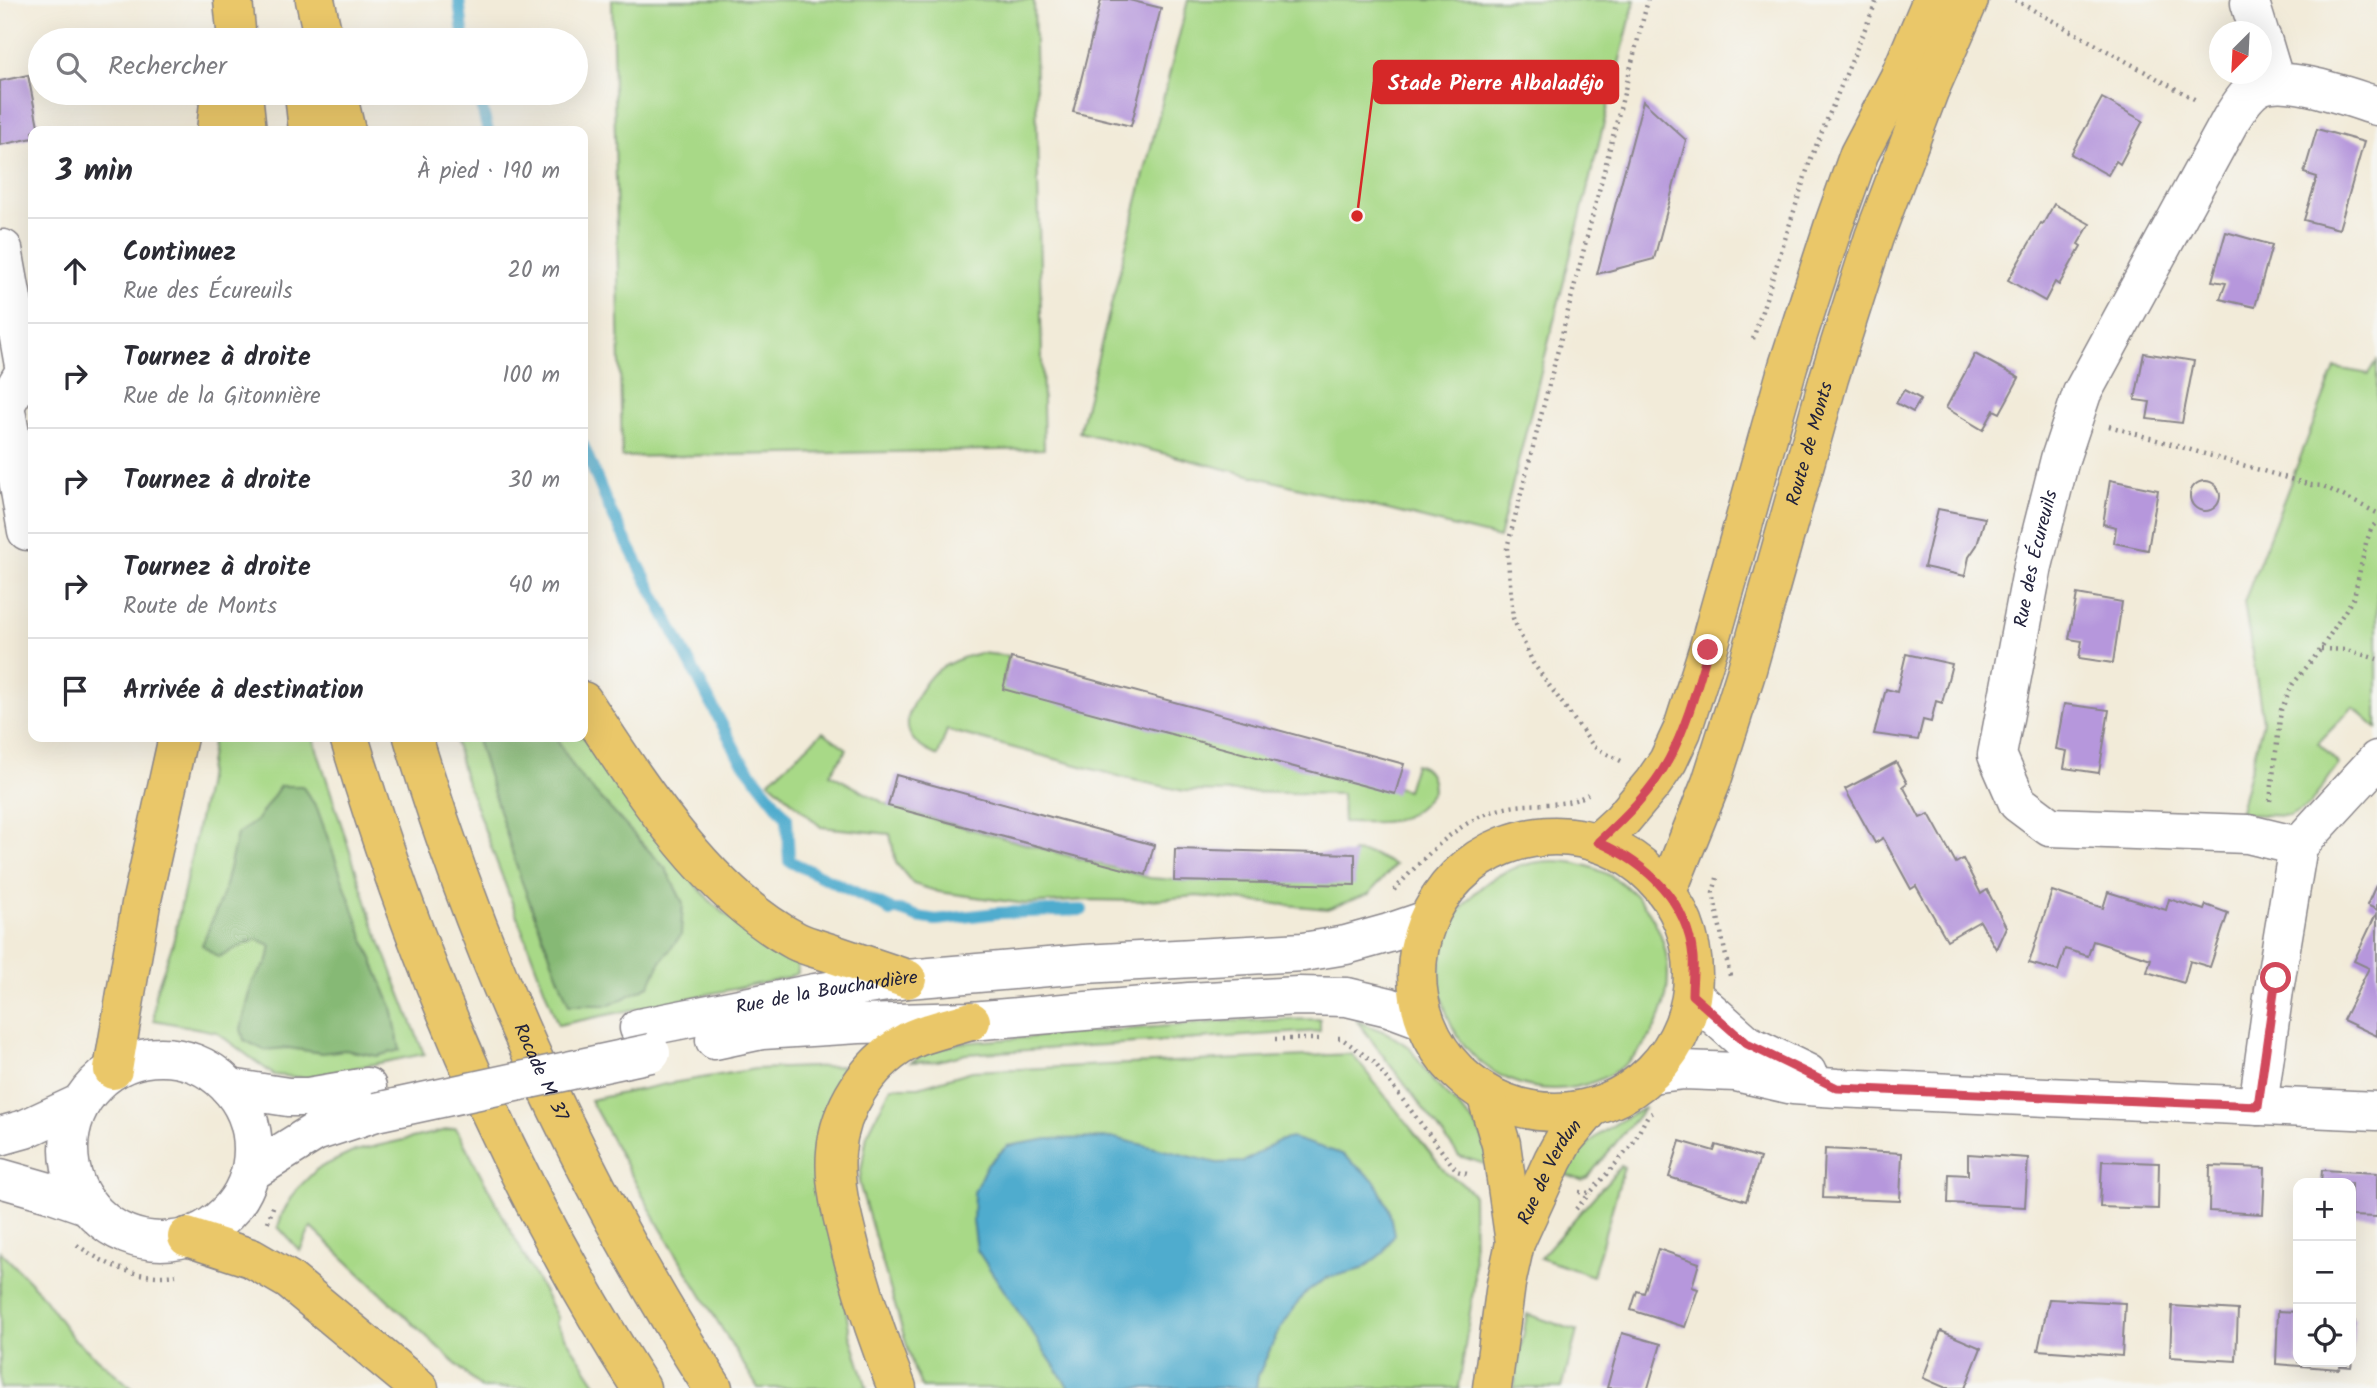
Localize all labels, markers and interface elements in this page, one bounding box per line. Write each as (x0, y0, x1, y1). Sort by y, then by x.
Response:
north arrow (2209, 21, 2272, 84)
search box (28, 28, 588, 105)
text: Rechercher (108, 46, 227, 88)
icon: search (52, 48, 90, 86)
callout: Stade Pierre Albaladéjo (1374, 61, 1618, 103)
text: Stade Pierre Albaladéjo (1388, 68, 1604, 101)
text: 3 min (56, 148, 133, 196)
text: À pied · 190 m (417, 154, 560, 190)
text: Continuez (123, 232, 236, 274)
icon: ahead (56, 252, 94, 290)
text: 20 m (508, 253, 560, 289)
text: Rue des Écureuils (123, 274, 293, 310)
text: Tournez à droite (123, 337, 311, 379)
icon: right (56, 357, 94, 395)
text: 100 m (502, 358, 560, 394)
text: Rue de la Gitonnière (123, 379, 321, 415)
street label: Route de Monts (1779, 379, 1842, 509)
text: Tournez à droite (123, 460, 311, 502)
icon: right (56, 462, 94, 500)
text: 30 m (508, 463, 560, 499)
street label: Rue des Écureuils (2007, 487, 2067, 630)
text: Tournez à droite (123, 547, 311, 589)
icon: right (56, 567, 94, 605)
text: 40 m (508, 568, 560, 604)
text: Route de Monts (123, 589, 277, 625)
route end (1692, 634, 1723, 665)
text: Arrivée à destination (123, 670, 364, 712)
icon: arrive (56, 672, 94, 710)
route start (2260, 962, 2291, 993)
street label: Rue de la Bouchardière (733, 963, 919, 1023)
street label: Rocade M 37 (505, 1019, 576, 1128)
street label: Rue de Verdun (1510, 1113, 1590, 1230)
map controls (2293, 1178, 2356, 1367)
button: + (2293, 1178, 2356, 1241)
button: − (2293, 1241, 2356, 1304)
button: locate (2293, 1304, 2356, 1367)

